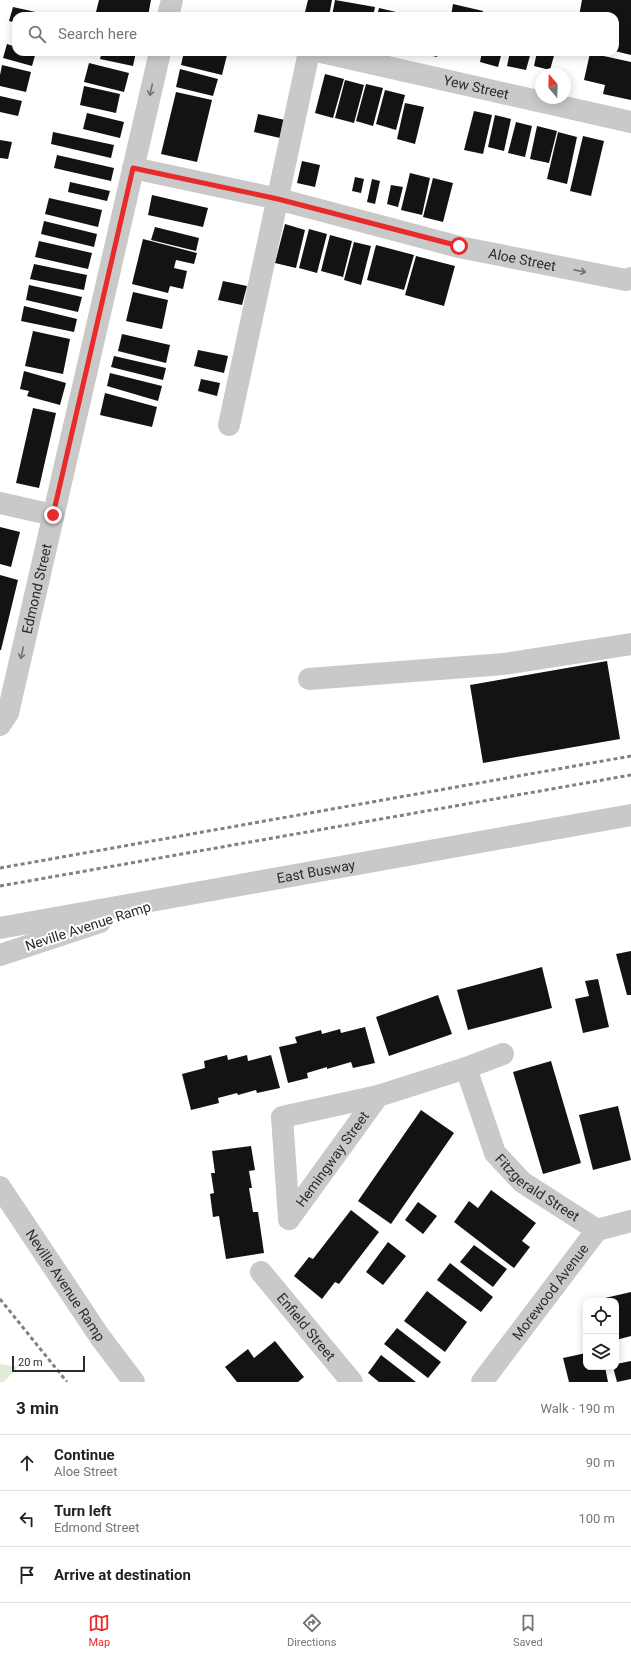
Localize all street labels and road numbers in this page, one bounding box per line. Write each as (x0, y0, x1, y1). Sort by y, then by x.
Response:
street label: Yew Street (442, 72, 511, 102)
street label: Aloe Street (487, 245, 558, 274)
street label: Edmond Street (18, 542, 55, 635)
street label: East Busway (276, 856, 357, 886)
street label: Neville Avenue Ramp (23, 898, 153, 954)
street label: Hemingway Street (293, 1108, 372, 1210)
street label: Fitzgerald Street (492, 1151, 583, 1225)
street label: Neville Avenue Ramp (22, 1226, 109, 1344)
street label: Morewood Avenue (509, 1241, 592, 1343)
street label: Enfield Street (274, 1290, 339, 1364)

